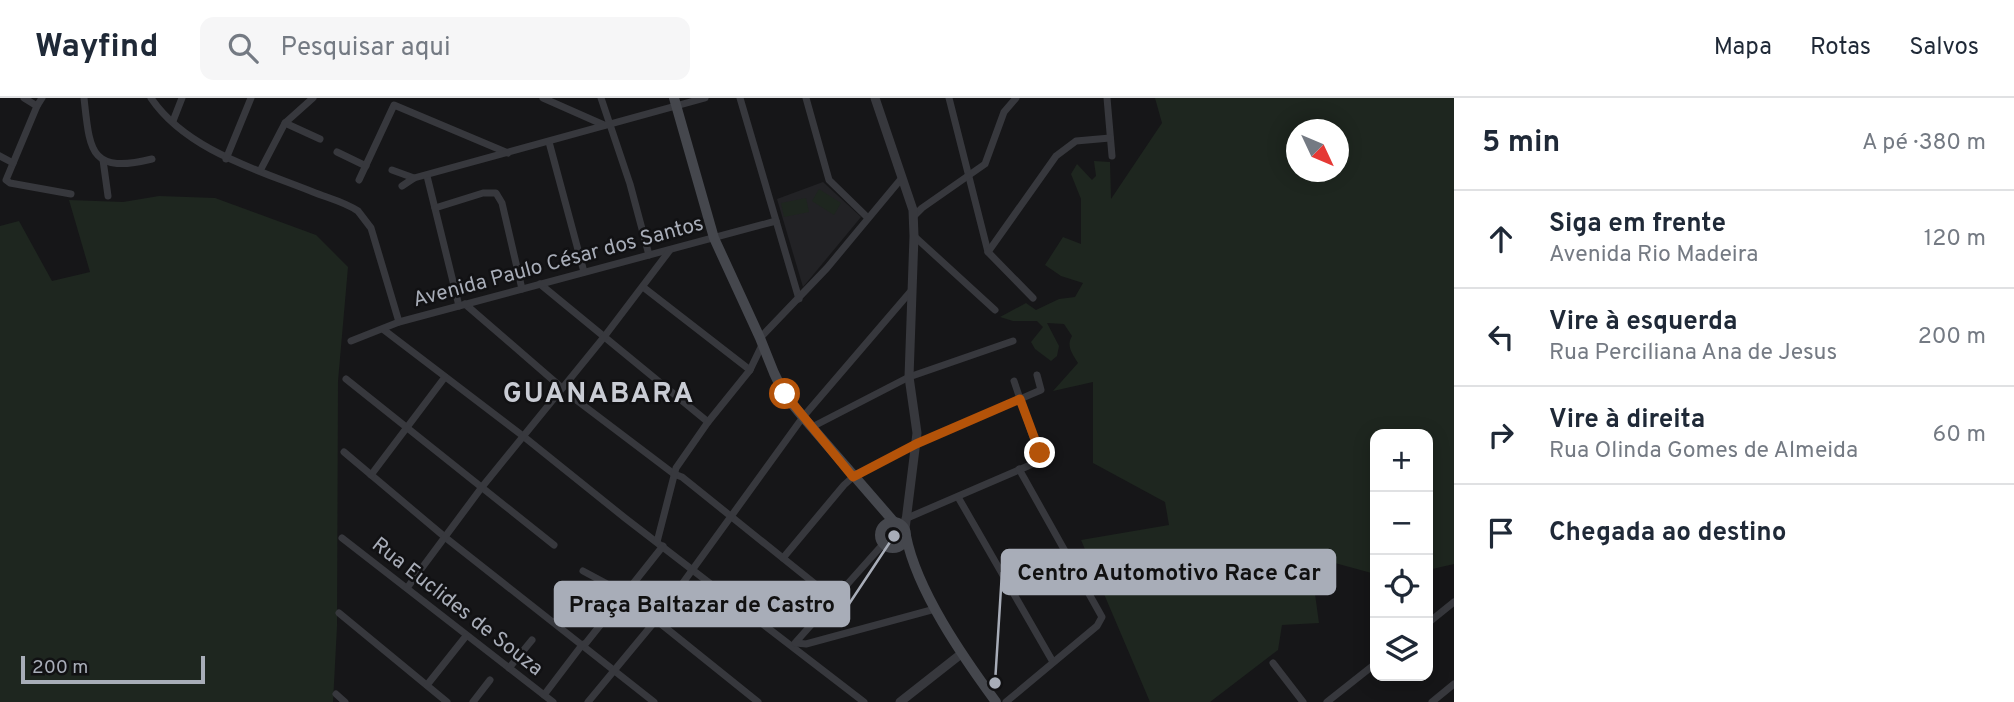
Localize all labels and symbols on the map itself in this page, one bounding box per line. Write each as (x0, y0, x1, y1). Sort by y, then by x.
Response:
north arrow (1286, 119, 1349, 182)
street label: Avenida Paulo César dos Santos (410, 211, 707, 314)
district label: GUANABARA (503, 377, 695, 413)
route start (769, 378, 800, 409)
route end (1024, 437, 1055, 468)
street label: Rua Euclides de Souza (366, 532, 548, 683)
callout: Centro Automotivo Race Car (1002, 550, 1335, 594)
text: Centro Automotivo Race Car (1017, 560, 1321, 589)
callout: Praça Baltazar de Castro (555, 582, 849, 626)
text: Praça Baltazar de Castro (569, 592, 835, 621)
scale bar (21, 653, 205, 685)

